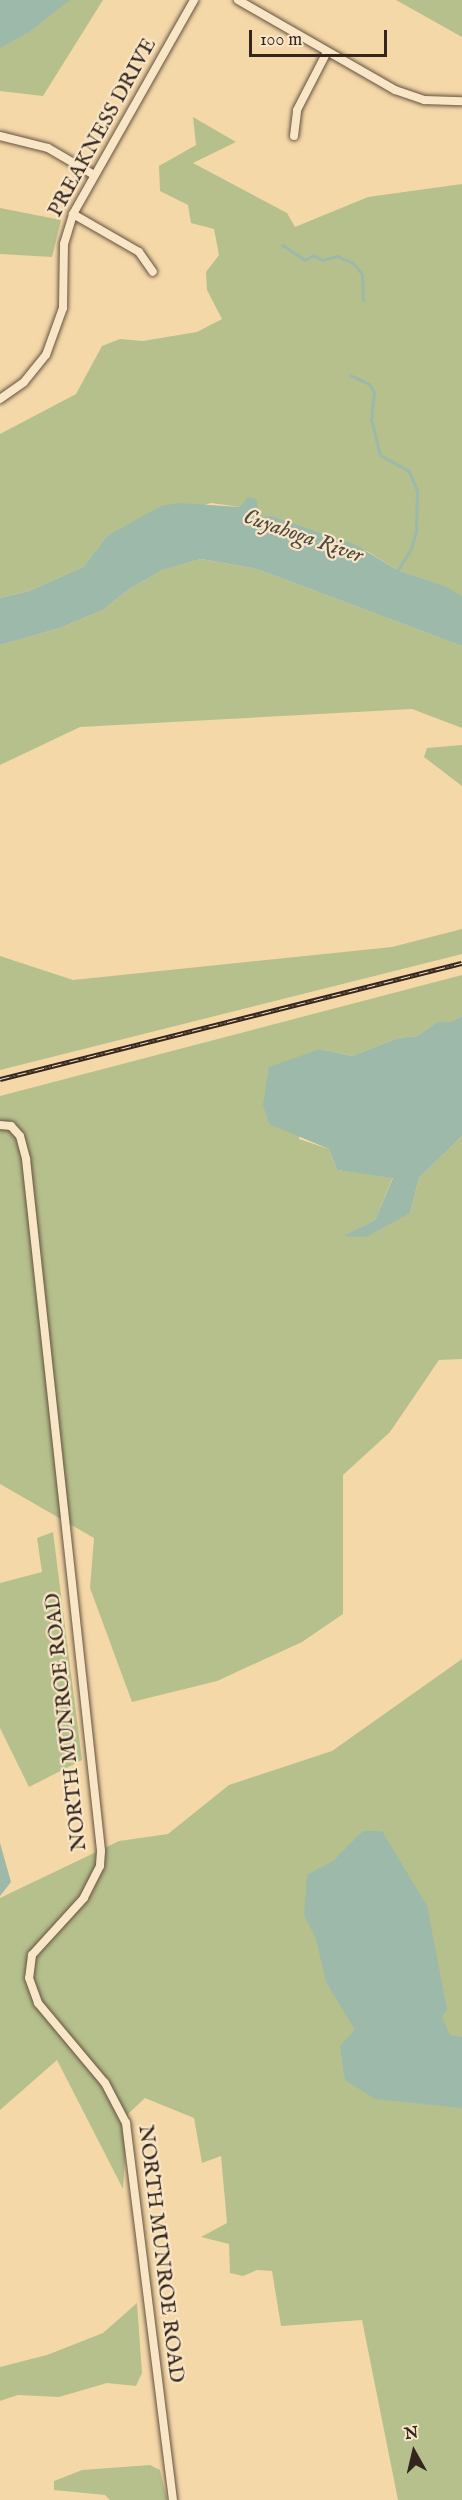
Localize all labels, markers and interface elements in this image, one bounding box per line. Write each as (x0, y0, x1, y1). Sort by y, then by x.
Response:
scale bar (252, 18, 390, 56)
text: 100 m (260, 29, 302, 52)
street label: PREAKNESS DRIVE (43, 34, 163, 222)
water label: Cuyahoga River (240, 504, 366, 570)
street label: NORTH MUNROE ROAD (41, 1592, 93, 1852)
street label: NORTH MUNROE ROAD (132, 2124, 188, 2384)
north arrow (384, 2422, 444, 2482)
text: N (403, 2423, 420, 2445)

